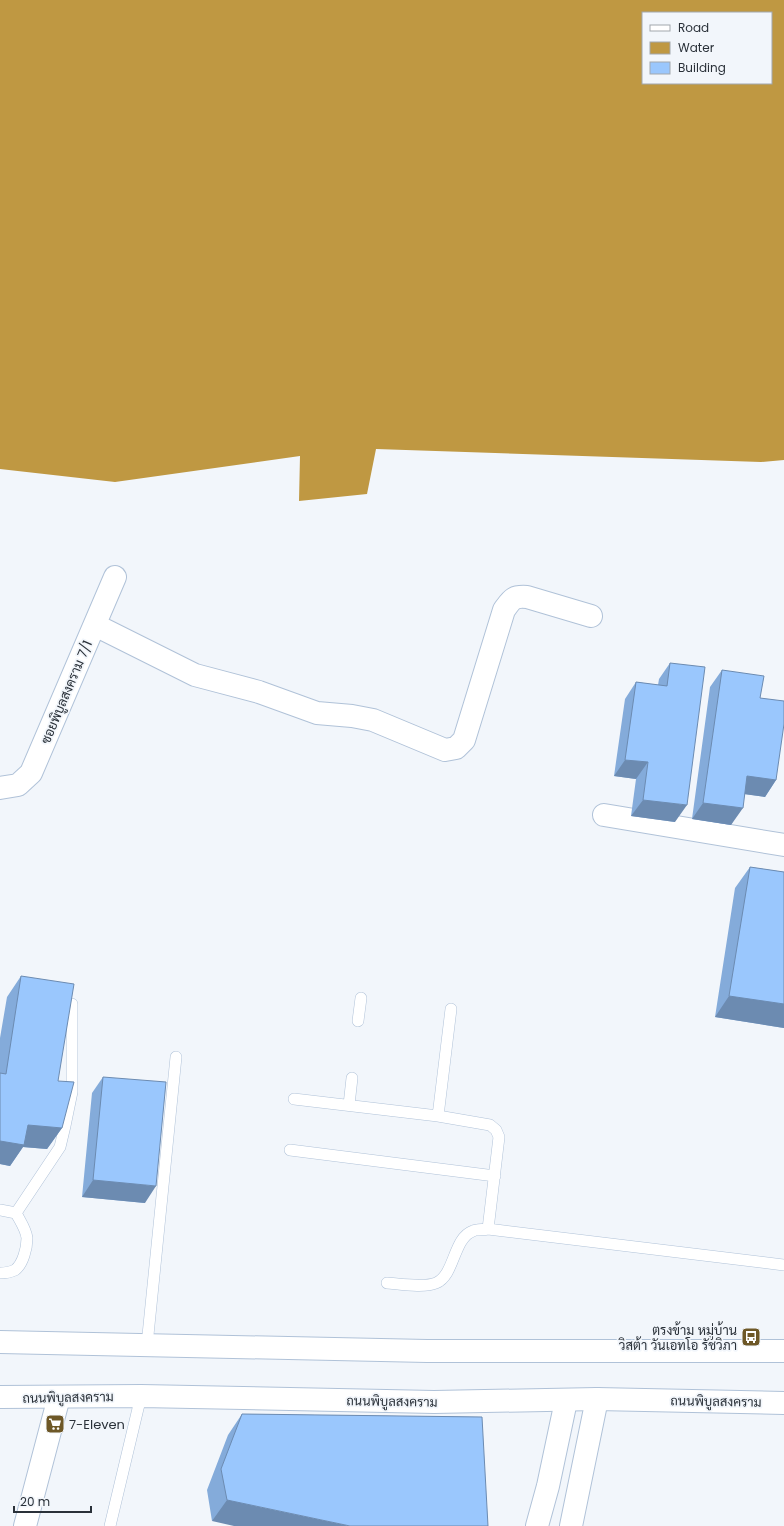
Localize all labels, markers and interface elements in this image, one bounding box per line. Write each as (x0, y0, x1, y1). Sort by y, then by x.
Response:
legend (642, 12, 772, 84)
text: Road (678, 19, 709, 36)
text: Water (678, 39, 715, 56)
text: Building (678, 59, 726, 76)
street label: ซอยพิบูลสงคราม 7/1 (36, 637, 97, 747)
place label: ตรงข้าม หมู่บ้าน วิสต้า วันเอทโอ รัชวิภา (618, 1321, 737, 1355)
bus stop icon: ตรงข้าม หมู่บ้าน วิสต้า วันเอทโอ รัชวิภา (740, 1326, 762, 1348)
street label: ถนนพิบูลสงคราม (22, 1387, 114, 1408)
street label: ถนนพิบูลสงคราม (346, 1391, 438, 1412)
street label: ถนนพิบูลสงคราม (670, 1391, 762, 1412)
supermarket icon: 7-Eleven (44, 1413, 66, 1435)
place label: 7-Eleven (69, 1415, 125, 1434)
scale bar (14, 1488, 91, 1514)
text: 20 m (20, 1493, 50, 1510)

